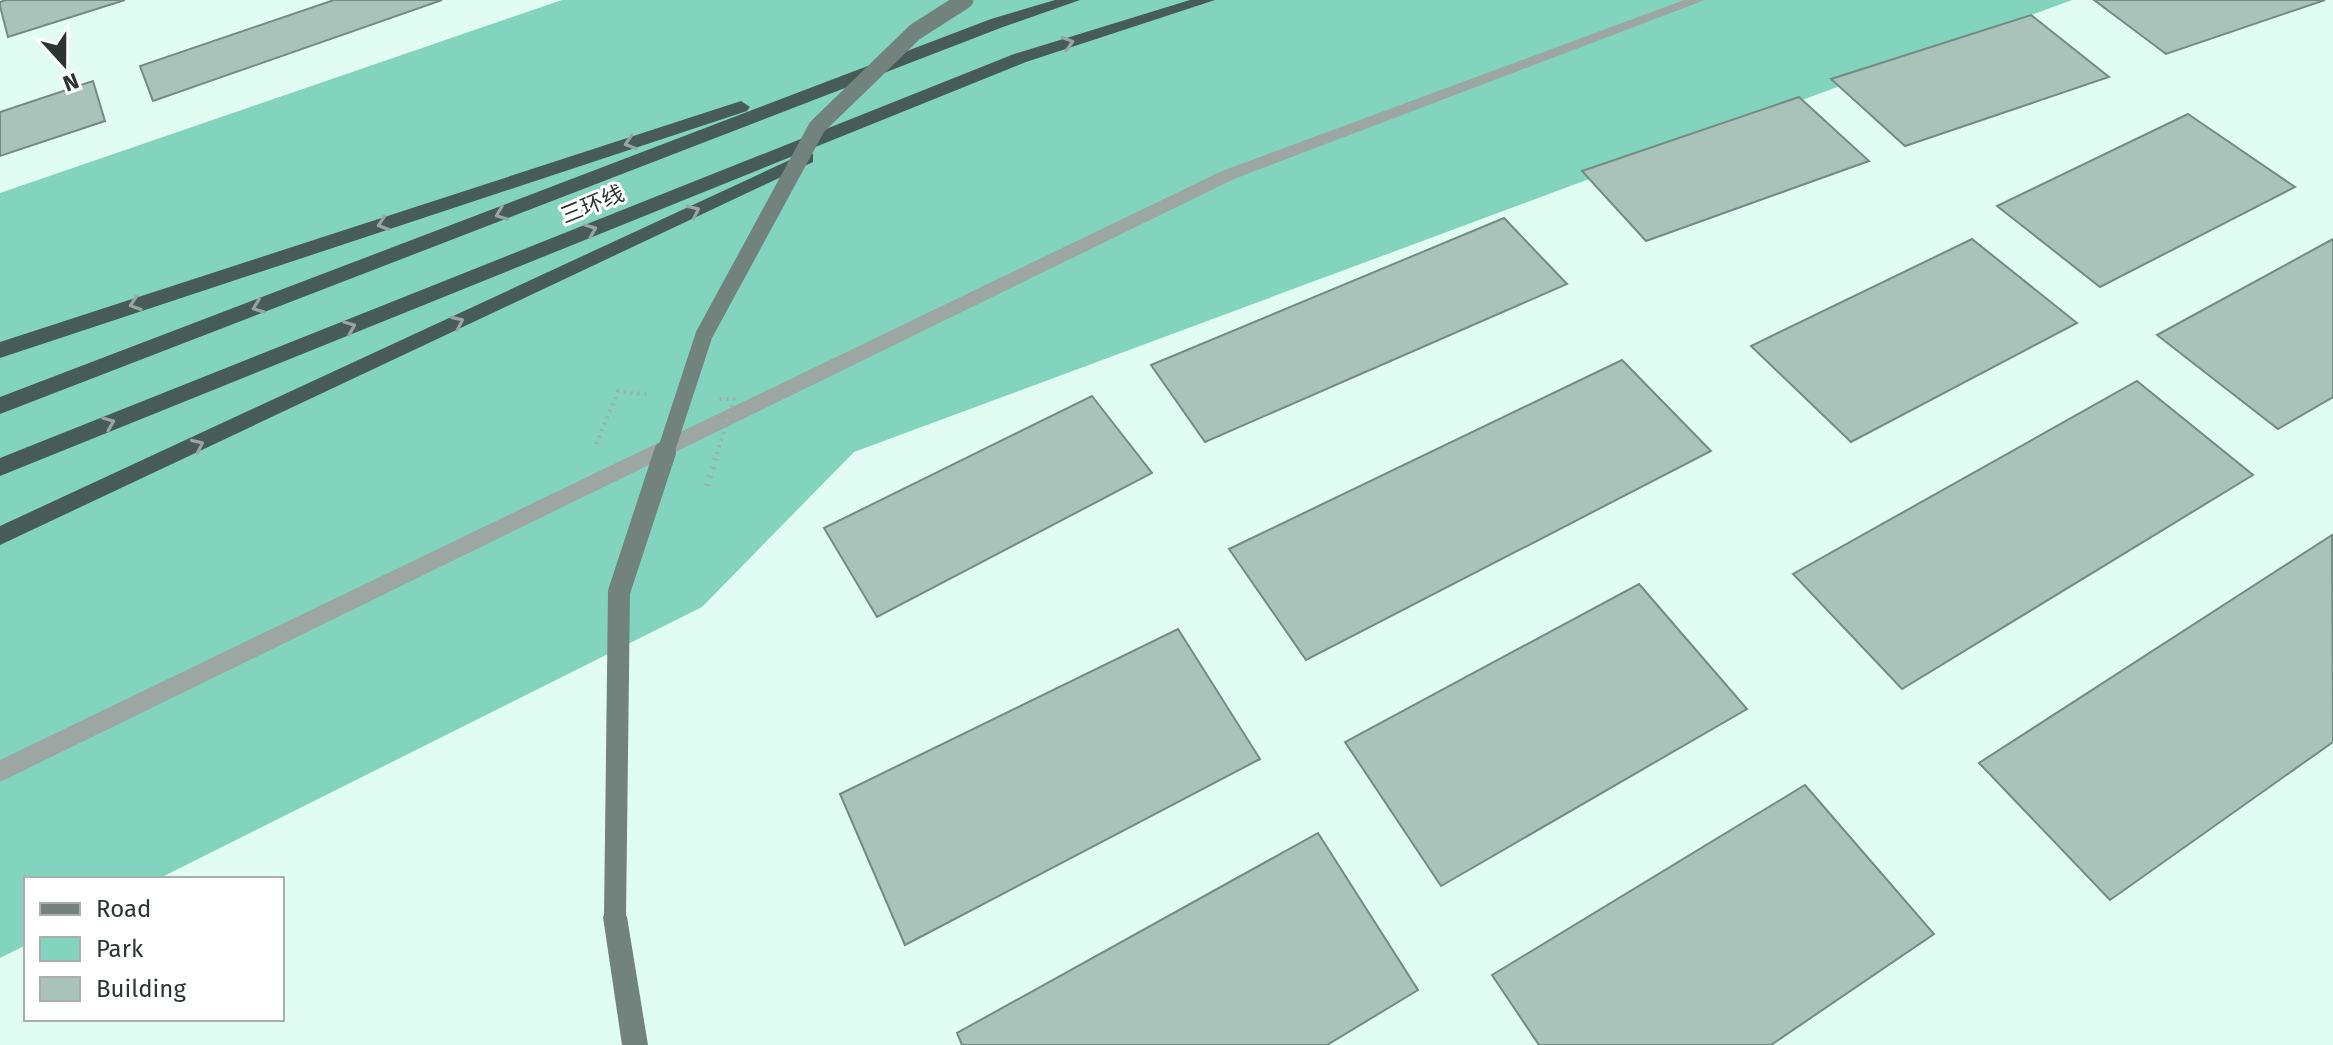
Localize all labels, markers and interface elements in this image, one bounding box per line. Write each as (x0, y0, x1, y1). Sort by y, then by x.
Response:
north arrow (24, 24, 104, 104)
one-way arrow (1061, 36, 1074, 52)
text: N (59, 67, 83, 97)
one-way arrow (624, 134, 637, 150)
street label: 三环线 (557, 180, 628, 229)
one-way arrow (495, 204, 509, 221)
one-way arrow (685, 205, 700, 221)
one-way arrow (376, 214, 390, 230)
one-way arrow (583, 223, 597, 240)
one-way arrow (129, 295, 143, 311)
one-way arrow (252, 297, 266, 314)
one-way arrow (450, 316, 465, 332)
one-way arrow (342, 320, 356, 336)
one-way arrow (101, 416, 115, 433)
one-way arrow (190, 439, 204, 455)
legend (24, 877, 284, 1021)
text: Road (96, 895, 151, 923)
text: Park (96, 935, 144, 963)
text: Building (96, 975, 186, 1003)

